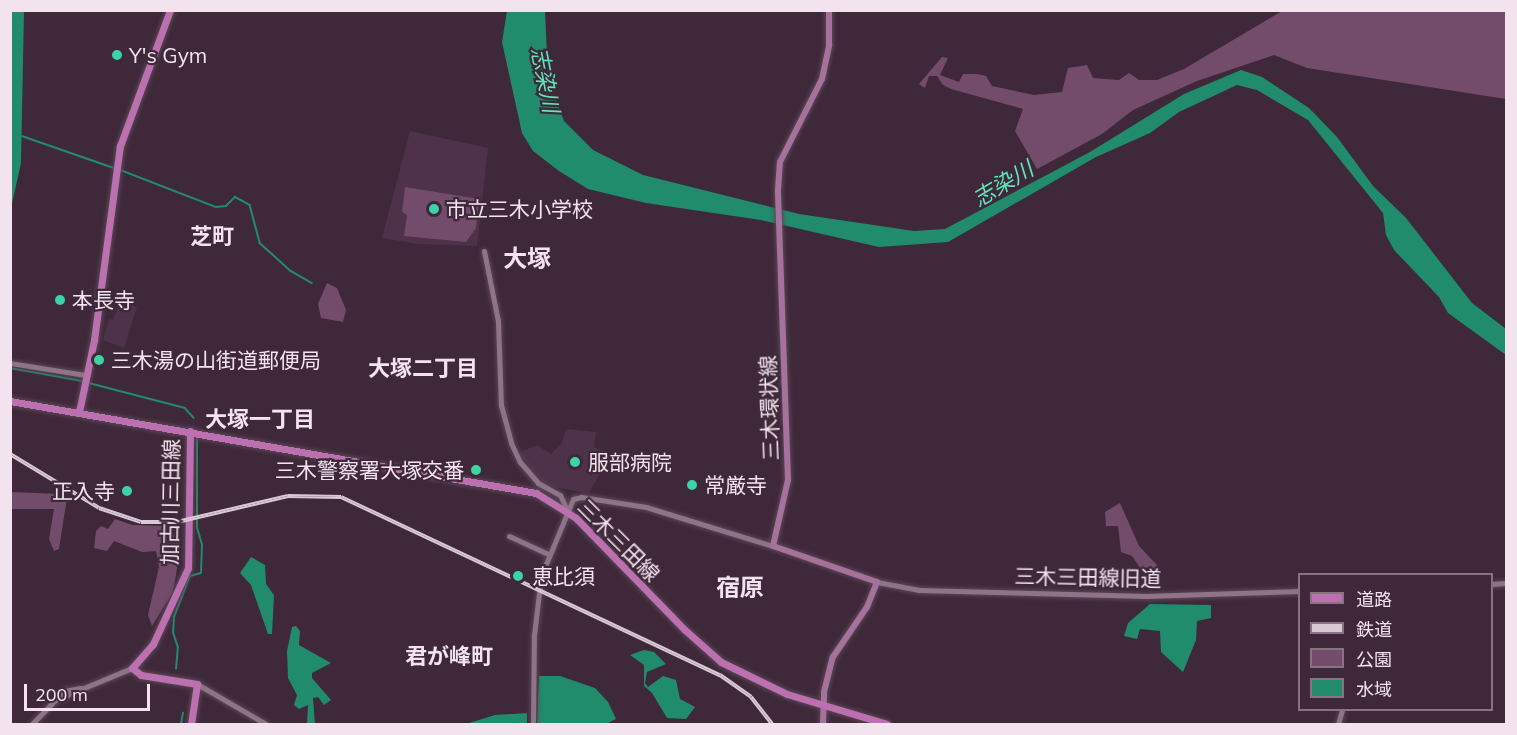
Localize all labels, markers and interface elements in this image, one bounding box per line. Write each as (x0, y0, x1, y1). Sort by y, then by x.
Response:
place label: Y's Gym (129, 42, 207, 68)
water label: 志染川 (526, 45, 564, 115)
marker: Y's Gym (110, 48, 124, 62)
water label: 志染川 (968, 156, 1038, 212)
place label: 市立三木小学校 (446, 196, 593, 222)
marker: 市立三木小学校 (427, 202, 441, 216)
district label: 芝町 (190, 224, 234, 250)
district label: 大塚 (503, 245, 551, 273)
place label: 本長寺 (72, 287, 135, 313)
marker: 本長寺 (53, 293, 67, 307)
place label: 三木湯の山街道郵便局 (111, 347, 321, 373)
marker: 三木湯の山街道郵便局 (92, 353, 106, 367)
street label: 三木環状線 (755, 355, 783, 461)
district label: 大塚二丁目 (368, 356, 478, 382)
district label: 大塚一丁目 (205, 407, 315, 433)
street label: 加古川三田線 (156, 439, 184, 565)
place label: 服部病院 (588, 449, 672, 475)
marker: 服部病院 (566, 453, 584, 471)
place label: 三木警察署大塚交番 (275, 457, 464, 483)
marker: 三木警察署大塚交番 (469, 463, 483, 477)
place label: 常厳寺 (704, 472, 767, 498)
place label: 正入寺 (52, 478, 115, 504)
marker: 常厳寺 (685, 478, 699, 492)
marker: 正入寺 (120, 484, 134, 498)
street label: 三木三田線 (573, 494, 665, 586)
place label: 恵比須 (532, 563, 595, 589)
street label: 三木三田線旧道 (1014, 563, 1162, 591)
marker: 恵比須 (509, 567, 527, 585)
legend (1298, 573, 1493, 711)
district label: 宿原 (716, 574, 764, 602)
text: 道路 (1356, 588, 1392, 611)
text: 鉄道 (1356, 618, 1392, 641)
district label: 君が峰町 (405, 644, 493, 670)
text: 公園 (1356, 648, 1392, 671)
scale bar (27, 672, 153, 710)
text: 水域 (1356, 678, 1392, 701)
text: 200 m (35, 683, 88, 706)

